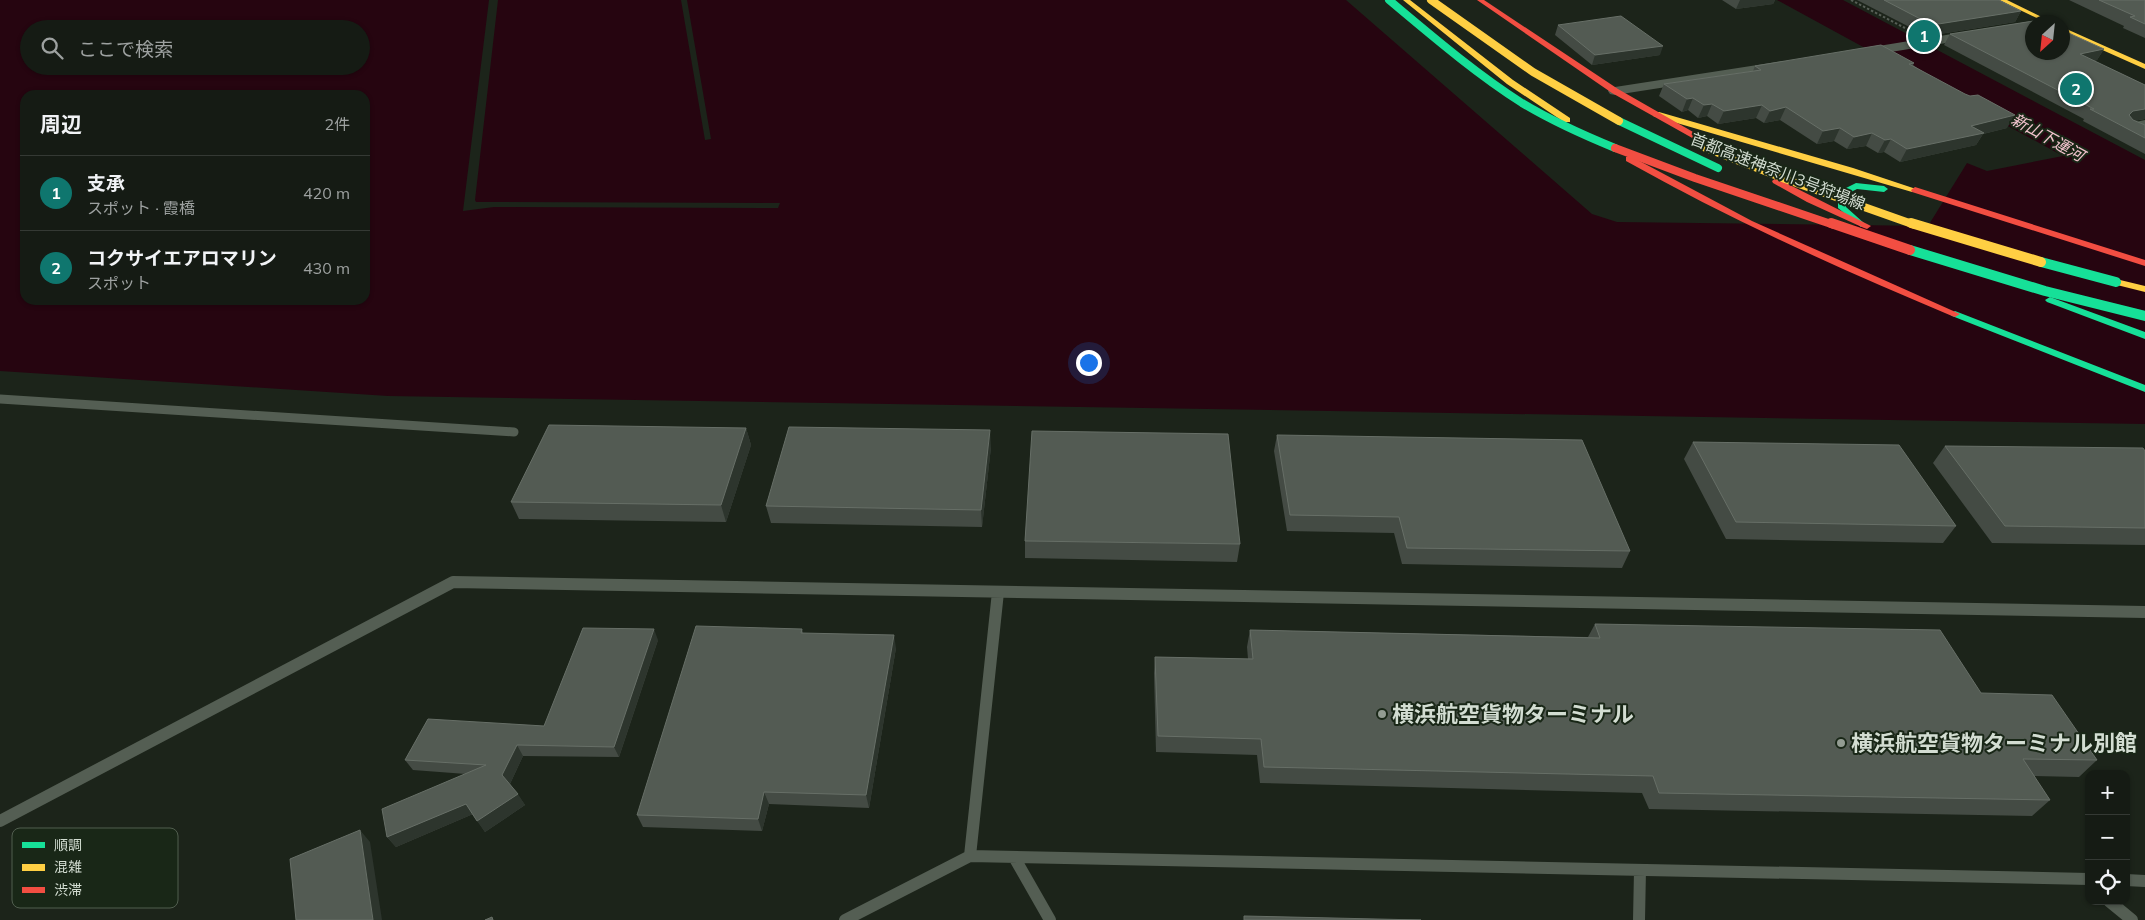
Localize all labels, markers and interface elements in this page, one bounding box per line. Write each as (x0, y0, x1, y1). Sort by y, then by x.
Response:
north arrow (2025, 15, 2070, 60)
pin: 1 (1908, 17, 1940, 55)
search box (20, 20, 370, 75)
icon: search (38, 34, 66, 62)
text: ここで検索 (78, 37, 173, 61)
pin: 2 (2060, 70, 2092, 108)
water label: 新山下運河 (2008, 109, 2090, 167)
text: 周辺 (40, 111, 82, 137)
text: 2件 (324, 114, 350, 134)
street label: 首都高速神奈川3号狩場線 (1688, 128, 1868, 214)
text: 支承 (87, 171, 125, 195)
text: 1 (51, 183, 61, 203)
text: 420 m (303, 183, 350, 203)
text: スポット · 霞橋 (87, 198, 195, 218)
text: コクサイエアロマリン (87, 246, 277, 270)
text: 2 (51, 258, 61, 278)
text: 430 m (303, 258, 350, 278)
text: スポット (87, 273, 151, 293)
your location (1076, 350, 1102, 376)
place label: 横浜航空貨物ターミナル (1392, 700, 1634, 728)
marker: 横浜航空貨物ターミナル (1376, 708, 1388, 720)
place label: 横浜航空貨物ターミナル別館 (1851, 729, 2137, 757)
marker: 横浜航空貨物ターミナル別館 (1835, 737, 1847, 749)
map controls (2085, 770, 2130, 905)
button: + (2085, 770, 2130, 815)
button: − (2085, 815, 2130, 860)
legend (12, 828, 178, 908)
text: 順調 (54, 836, 82, 854)
text: 混雑 (54, 858, 82, 876)
button: locate (2085, 860, 2130, 905)
text: 渋滞 (54, 881, 82, 899)

